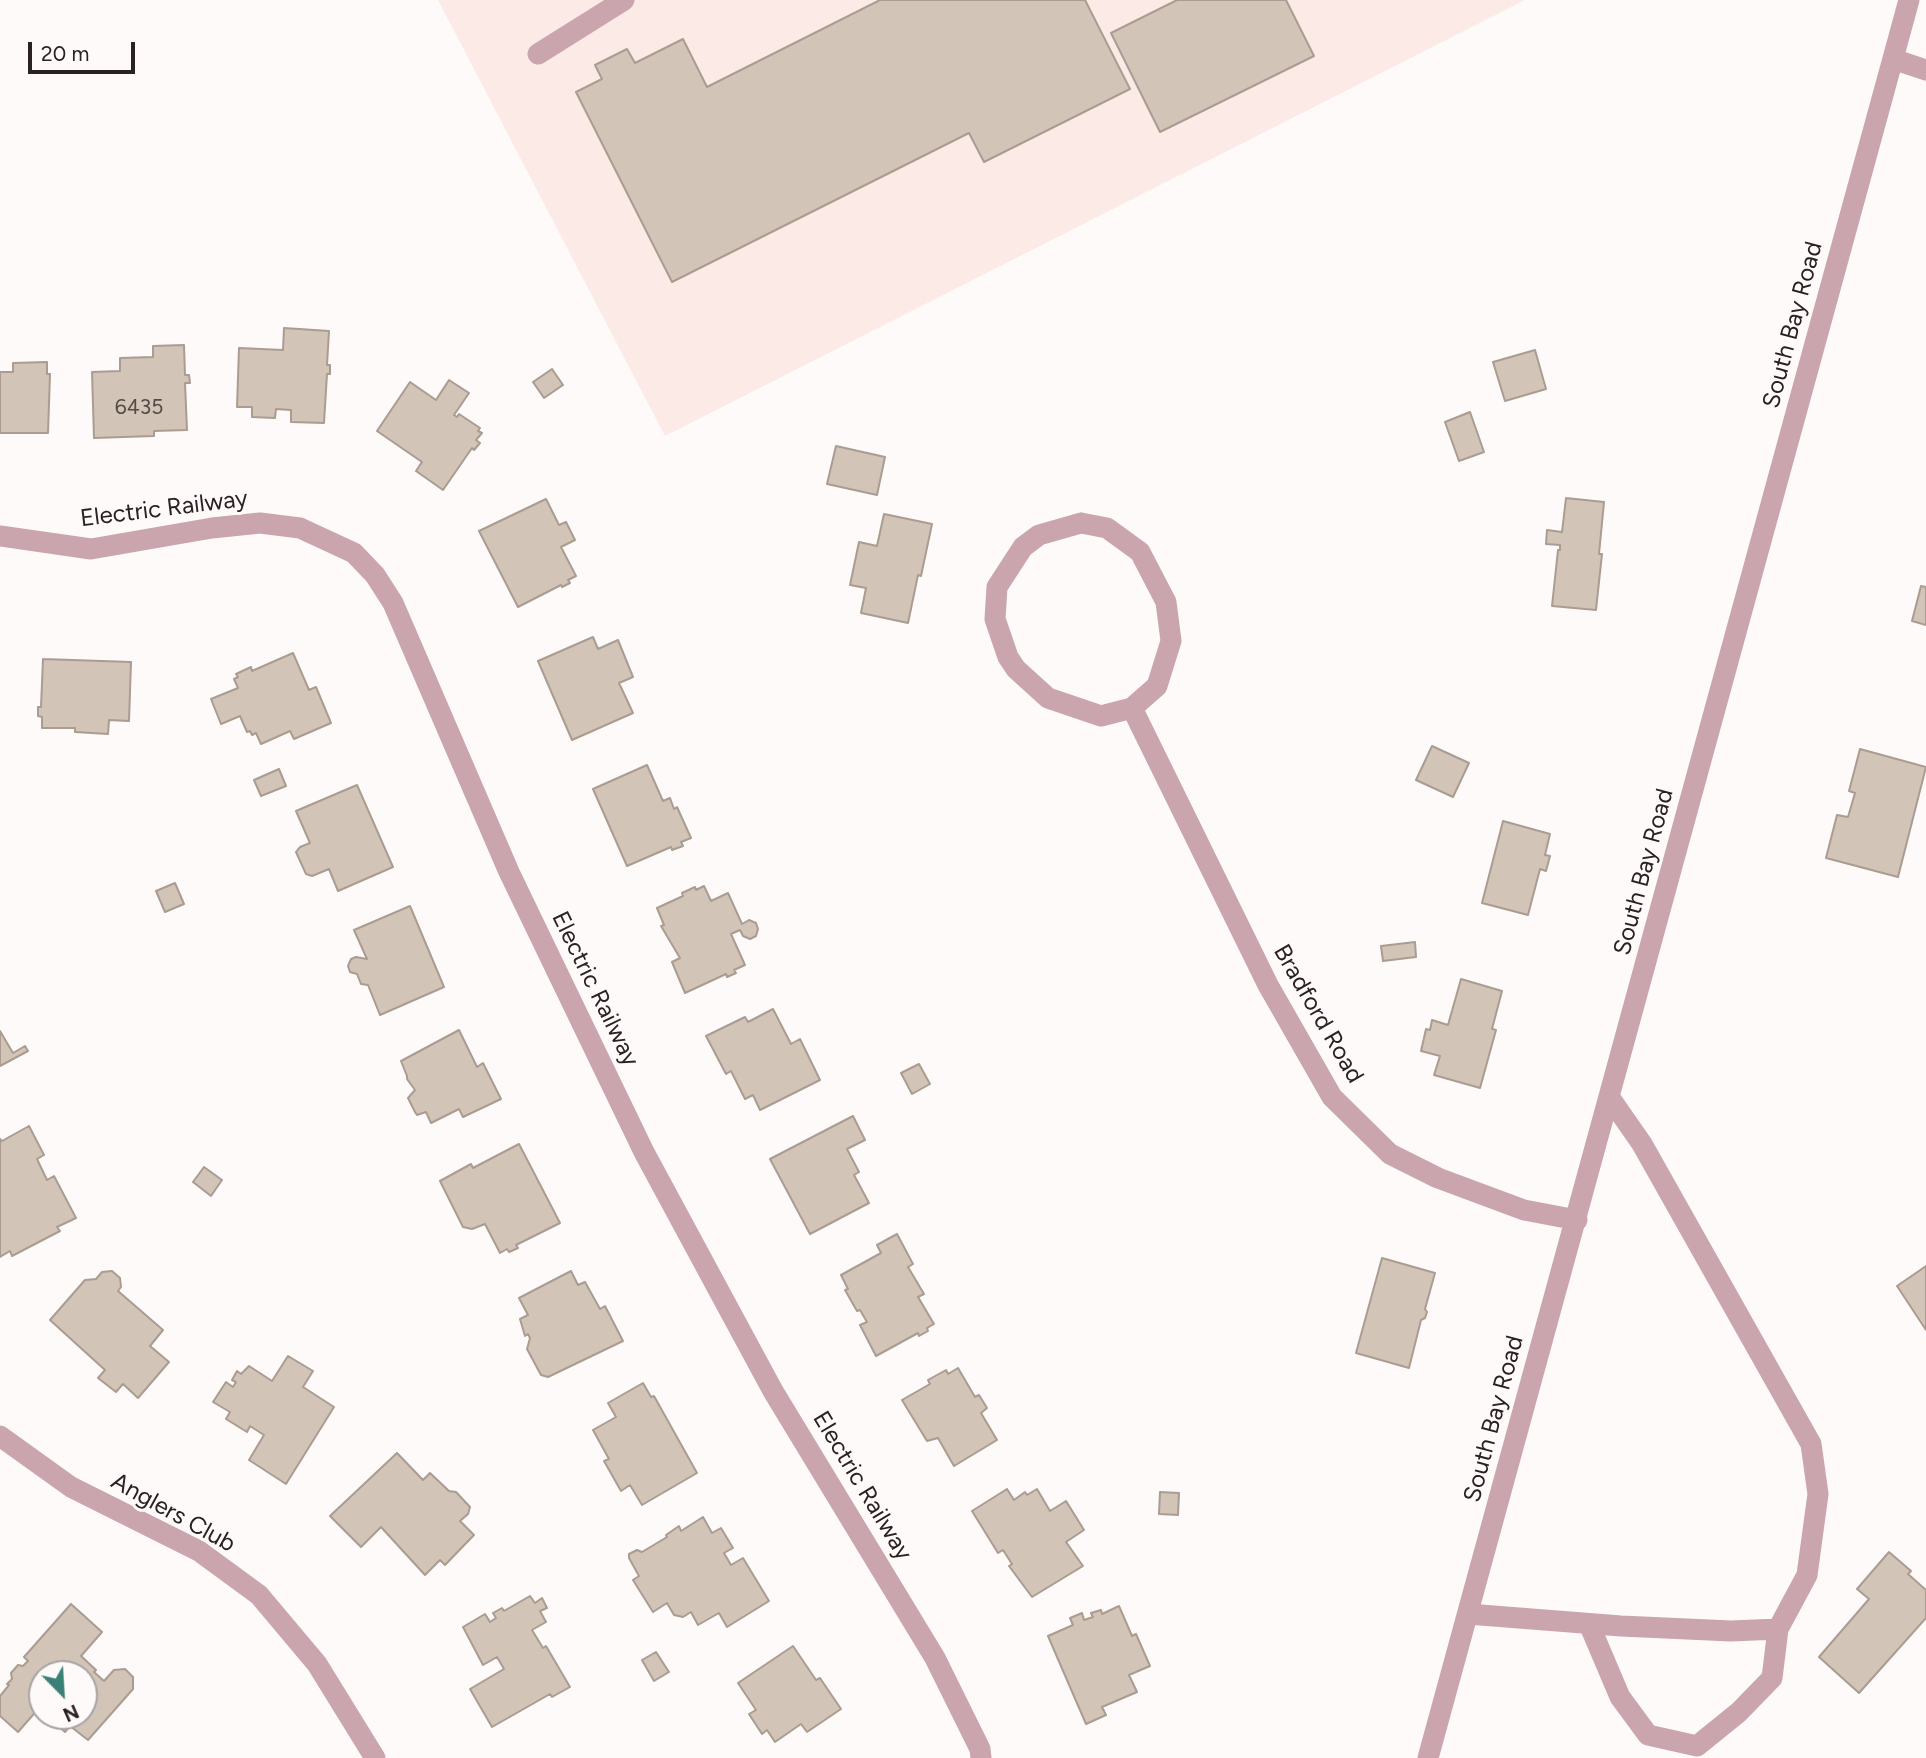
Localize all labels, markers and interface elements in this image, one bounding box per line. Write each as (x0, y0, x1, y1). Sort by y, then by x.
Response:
scale bar (32, 28, 138, 72)
text: 20 m (41, 41, 89, 66)
street label: South Bay Road (1757, 239, 1829, 411)
house number: 6435 (115, 395, 163, 421)
street label: Electric Railway (79, 484, 249, 534)
street label: South Bay Road (1608, 786, 1680, 958)
street label: Electric Railway (545, 907, 645, 1071)
street label: Bradford Road (1267, 940, 1369, 1088)
street label: South Bay Road (1458, 1333, 1530, 1505)
street label: Electric Railway (806, 1406, 918, 1566)
street label: Anglers Club (106, 1467, 240, 1559)
north arrow (28, 1660, 98, 1730)
text: N (60, 1699, 82, 1726)

